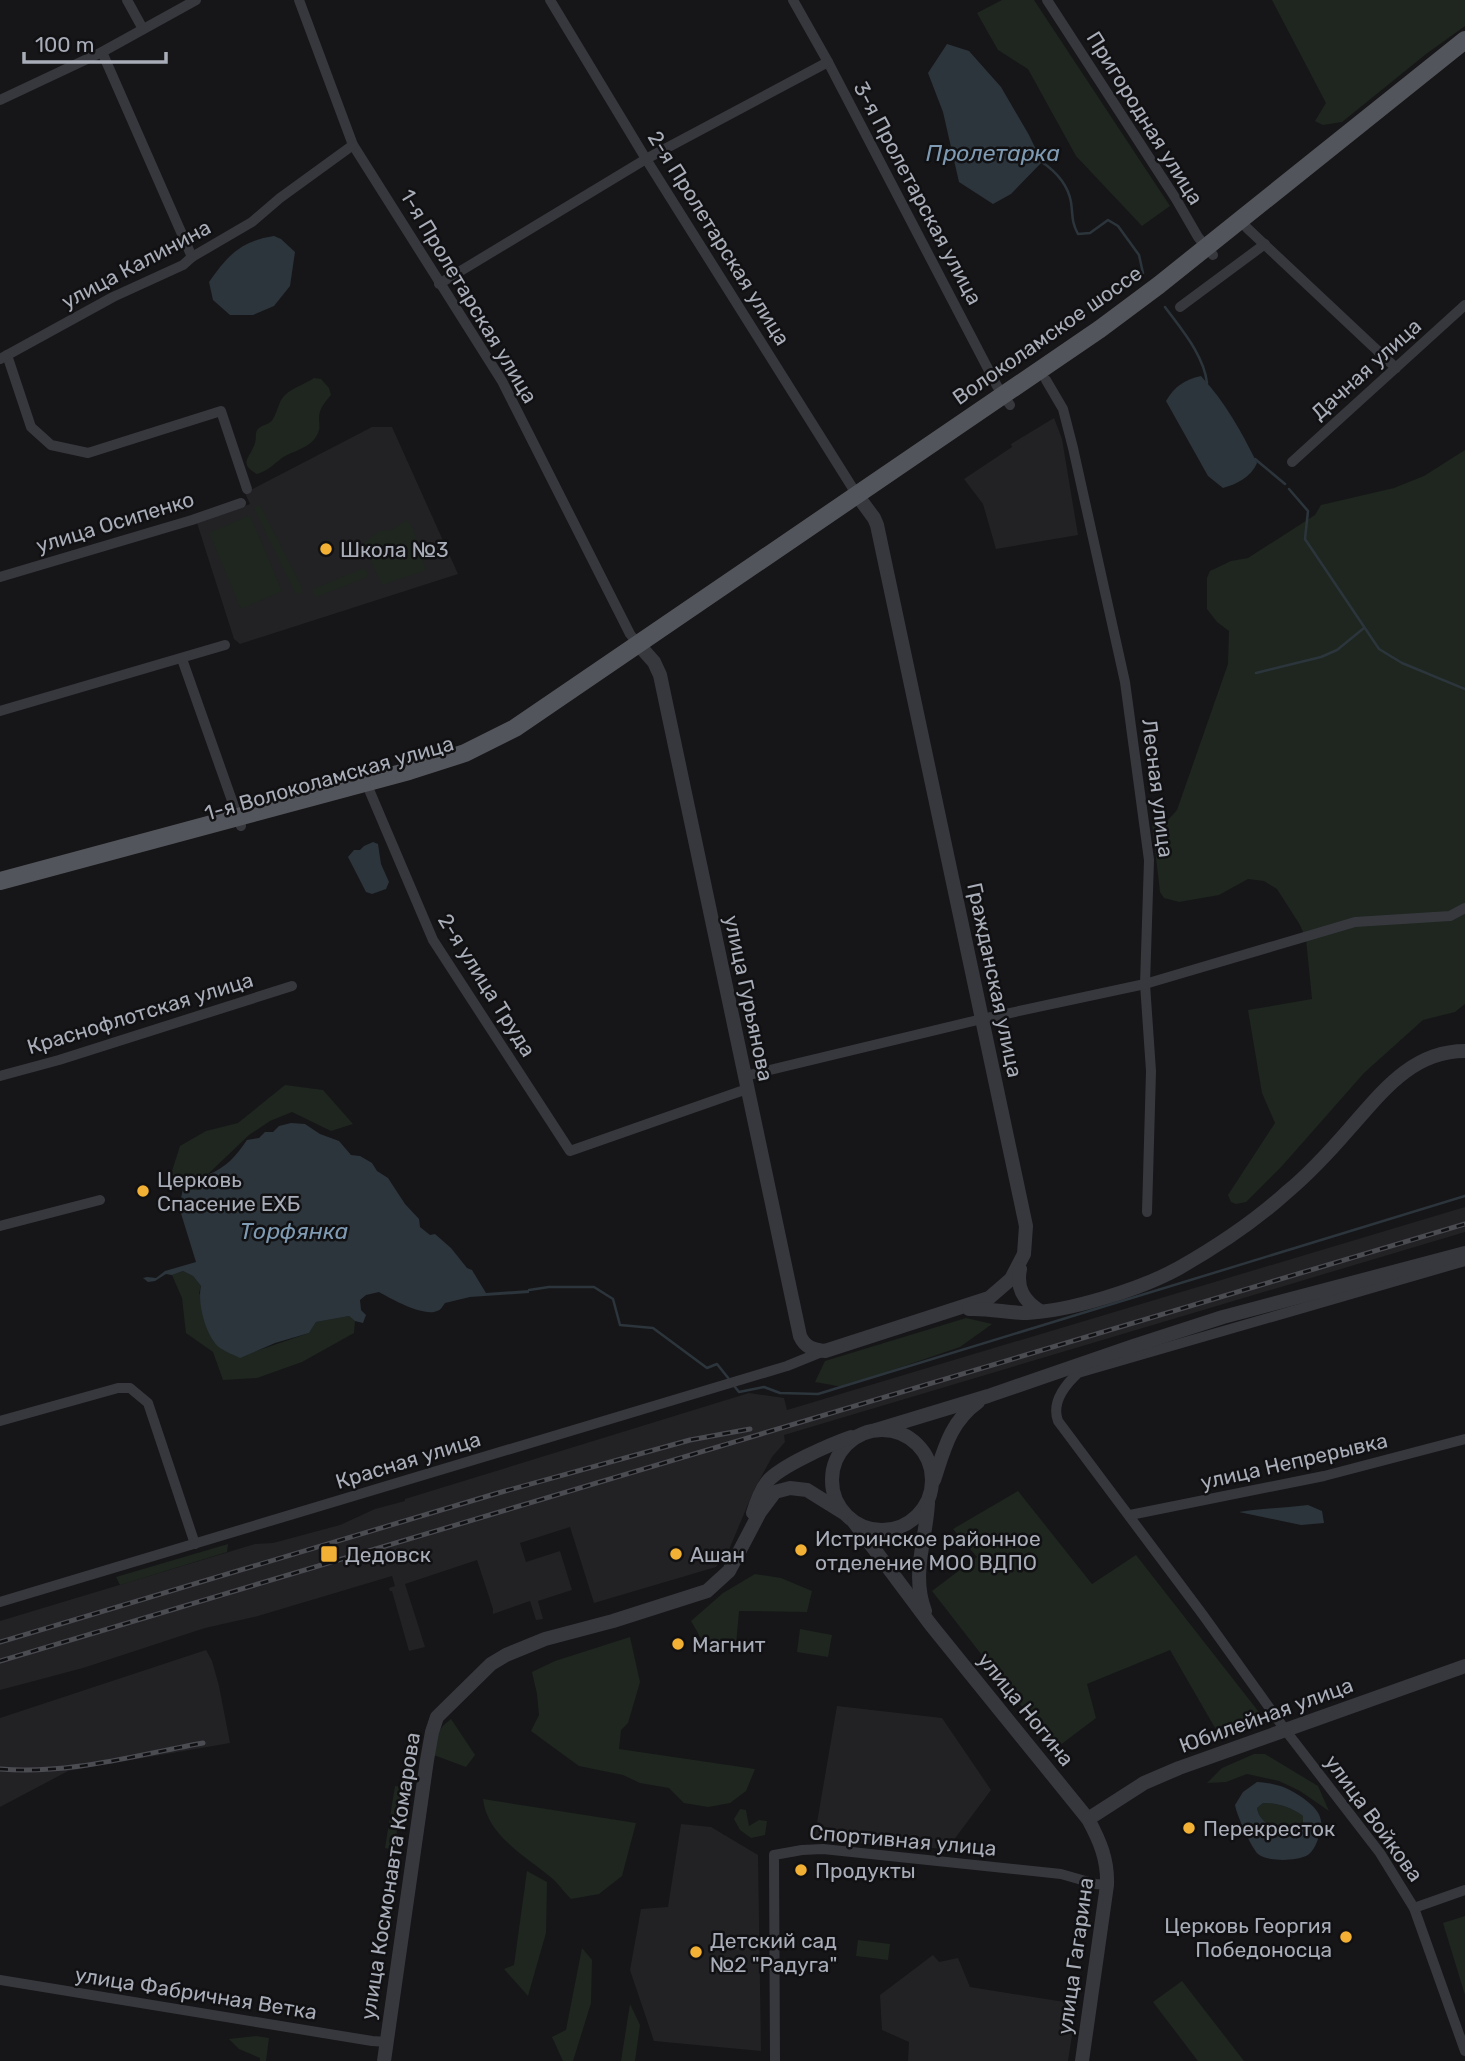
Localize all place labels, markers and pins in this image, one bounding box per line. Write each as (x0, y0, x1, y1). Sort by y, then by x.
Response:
place label: Школа №3 (340, 537, 449, 562)
marker: Школа №3 (318, 541, 334, 557)
place label: Церковь Спасение ЕХБ (157, 1167, 300, 1216)
marker: Церковь Спасение ЕХБ (135, 1183, 151, 1199)
place label: Истринское районное отделение МОО ВДПО (815, 1526, 1041, 1575)
place label: Дедовск (345, 1542, 431, 1567)
place label: Ашан (690, 1542, 745, 1567)
marker: Истринское районное отделение МОО ВДПО (793, 1542, 809, 1558)
marker: Дедовск (319, 1544, 339, 1564)
marker: Ашан (668, 1546, 684, 1562)
place label: Магнит (692, 1632, 766, 1657)
marker: Магнит (670, 1636, 686, 1652)
place label: Перекресток (1203, 1816, 1335, 1841)
marker: Перекресток (1181, 1820, 1197, 1836)
place label: Продукты (815, 1858, 916, 1883)
marker: Продукты (793, 1862, 809, 1878)
place label: Церковь Георгия Победоносца (1164, 1913, 1332, 1962)
place label: Детский сад №2 "Радуга" (710, 1928, 837, 1977)
marker: Церковь Георгия Победоносца (1338, 1929, 1354, 1945)
marker: Детский сад №2 "Радуга" (688, 1944, 704, 1960)

